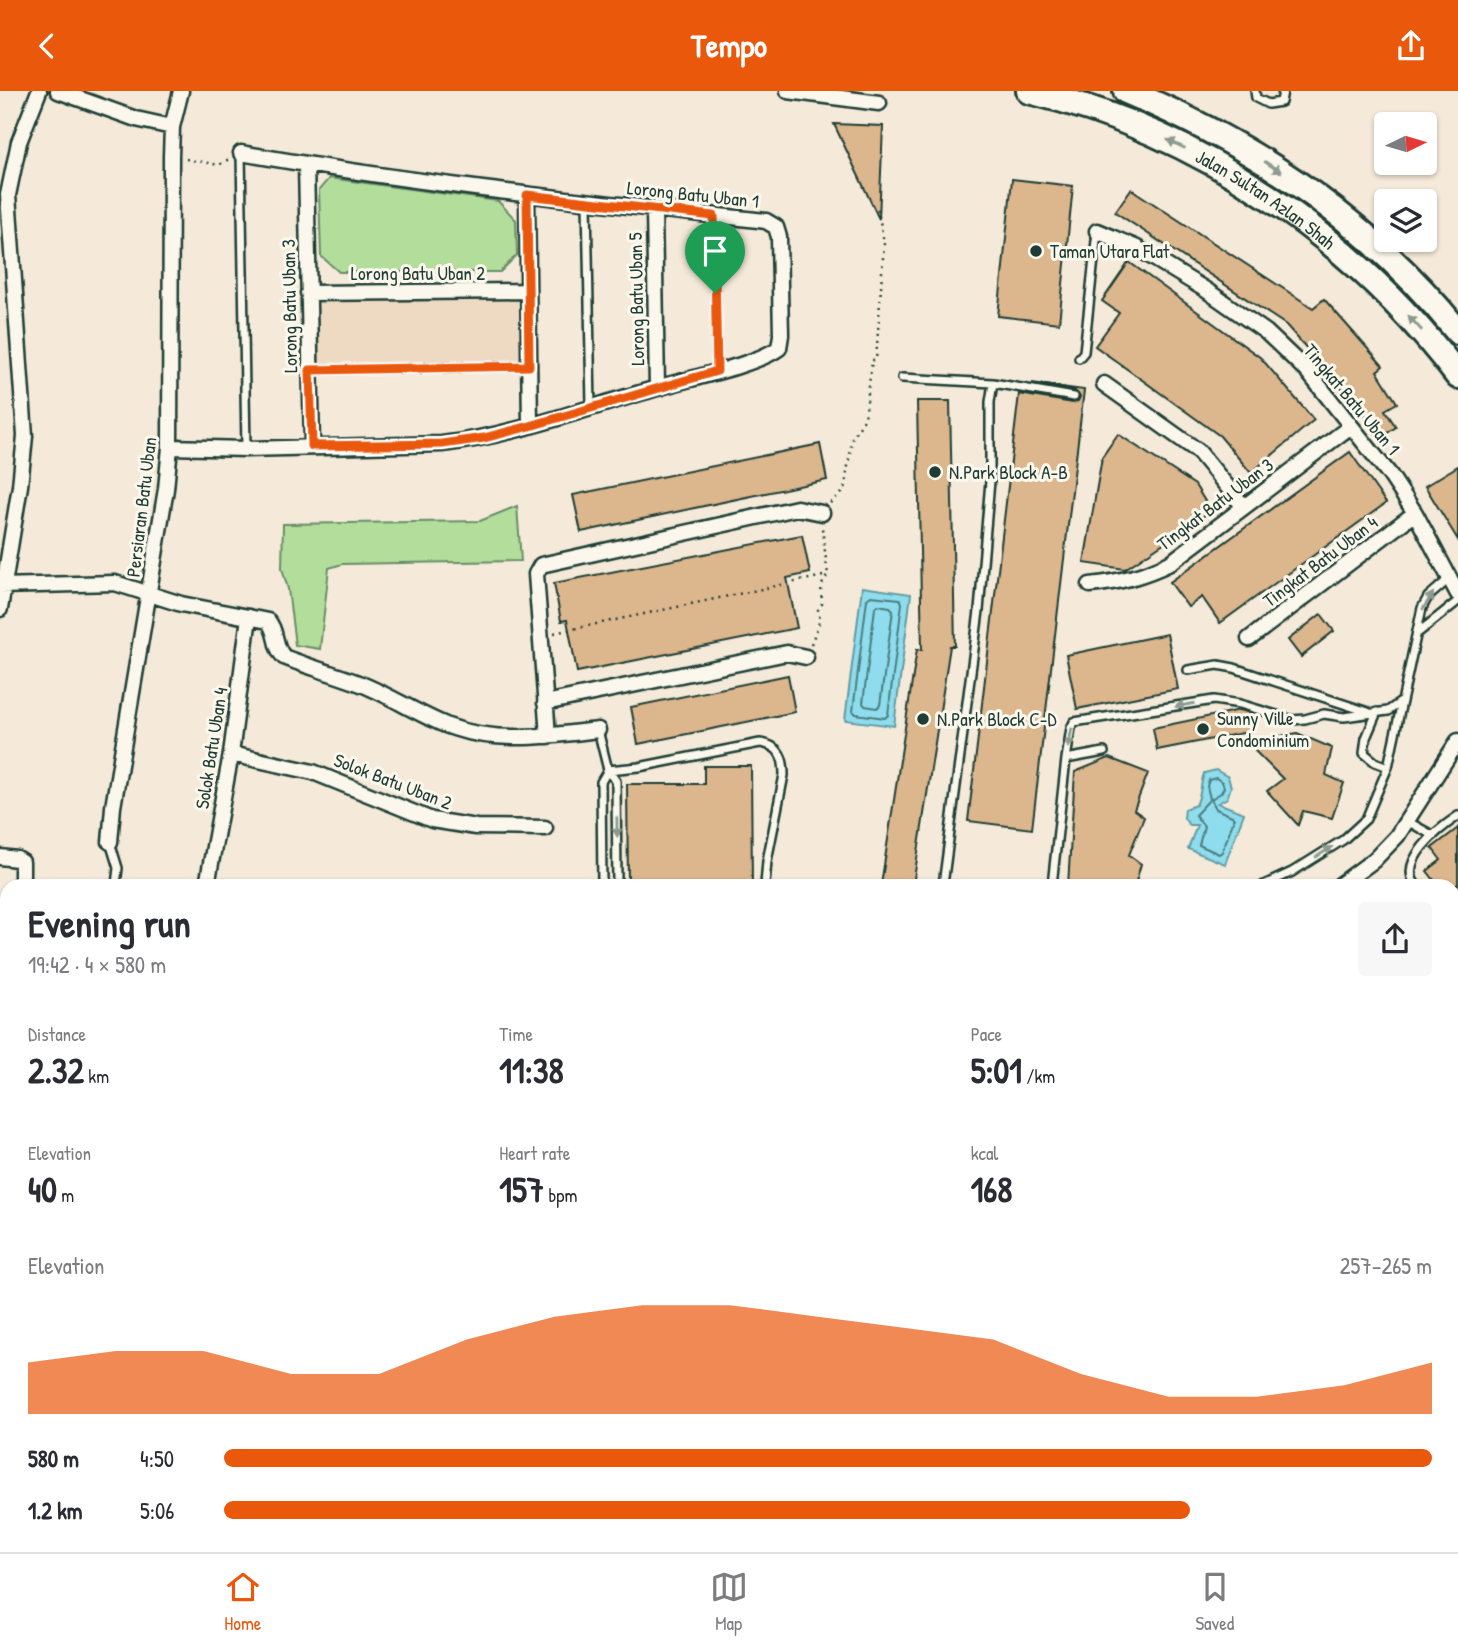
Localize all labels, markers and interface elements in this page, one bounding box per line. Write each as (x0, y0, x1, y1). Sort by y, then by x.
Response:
text: Tempo (691, 24, 767, 67)
icon: back (28, 27, 66, 65)
icon: share (1392, 27, 1430, 65)
north arrow (1374, 112, 1437, 175)
map controls (1374, 112, 1437, 252)
one-way arrow (1166, 138, 1186, 150)
street label: Jalan Sultan Azlan Shah (1191, 143, 1341, 255)
one-way arrow (1264, 160, 1283, 173)
street label: Lorong Batu Uban 1 (626, 174, 760, 214)
button: layers (1374, 189, 1437, 252)
pin (685, 221, 745, 293)
street label: Lorong Batu Uban 5 (622, 232, 650, 366)
icon: arrive (696, 232, 734, 270)
place label: Taman Utara Flat (1050, 238, 1170, 264)
street label: Lorong Batu Uban 3 (275, 239, 303, 373)
marker: Taman Utara Flat (1028, 243, 1044, 259)
street label: Lorong Batu Uban 2 (351, 260, 485, 286)
one-way arrow (1407, 314, 1423, 332)
street label: Tingkat Batu Uban 1 (1298, 338, 1406, 460)
street label: Persiaran Batu Uban (120, 436, 162, 578)
street label: Tingkat Batu Uban 3 (1152, 452, 1278, 556)
place label: N.Park Block A-B (949, 459, 1068, 485)
marker: N.Park Block A-B (927, 464, 943, 480)
street label: Tingkat Batu Uban 4 (1257, 509, 1383, 613)
one-way arrow (1421, 591, 1434, 611)
street label: Solok Batu Uban 4 (189, 685, 233, 811)
one-way arrow (1174, 699, 1196, 710)
place label: Sunny Ville Condominium (1217, 705, 1309, 753)
place label: N.Park Block C-D (937, 706, 1056, 732)
marker: N.Park Block C-D (915, 711, 931, 727)
marker: Sunny Ville Condominium (1195, 721, 1211, 737)
one-way arrow (1064, 727, 1075, 749)
street label: Solok Batu Uban 2 (330, 747, 456, 815)
one-way arrow (611, 816, 622, 838)
one-way arrow (1314, 845, 1333, 858)
text: Evening run (28, 897, 191, 949)
button: share (1358, 902, 1432, 976)
text: 19:42 · 4 × 580 m (28, 949, 166, 980)
text: Distance (28, 1021, 86, 1047)
text: Time (499, 1021, 533, 1047)
text: Pace (971, 1021, 1002, 1047)
text: 2.32 (28, 1047, 84, 1094)
text: 11:38 (499, 1047, 564, 1094)
text: 5:01 (971, 1047, 1022, 1094)
text: km (84, 1063, 109, 1089)
text: /km (1022, 1063, 1055, 1089)
text: Elevation (28, 1140, 91, 1166)
text: Heart rate (499, 1140, 570, 1166)
text: kcal (971, 1140, 998, 1166)
text: 40 (28, 1166, 57, 1213)
text: 157 (499, 1166, 544, 1213)
text: 168 (971, 1166, 1012, 1213)
text: m (57, 1182, 74, 1208)
text: bpm (544, 1182, 577, 1208)
text: Elevation (28, 1250, 104, 1281)
text: 257–265 m (1340, 1250, 1432, 1281)
text: 580 m (28, 1443, 79, 1474)
text: 4:50 (140, 1443, 174, 1474)
text: 1.2 km (28, 1495, 83, 1526)
text: 5:06 (140, 1495, 175, 1526)
tab: Home (224, 1568, 262, 1636)
tab: Map (710, 1568, 748, 1636)
tab: Saved (1195, 1568, 1234, 1636)

